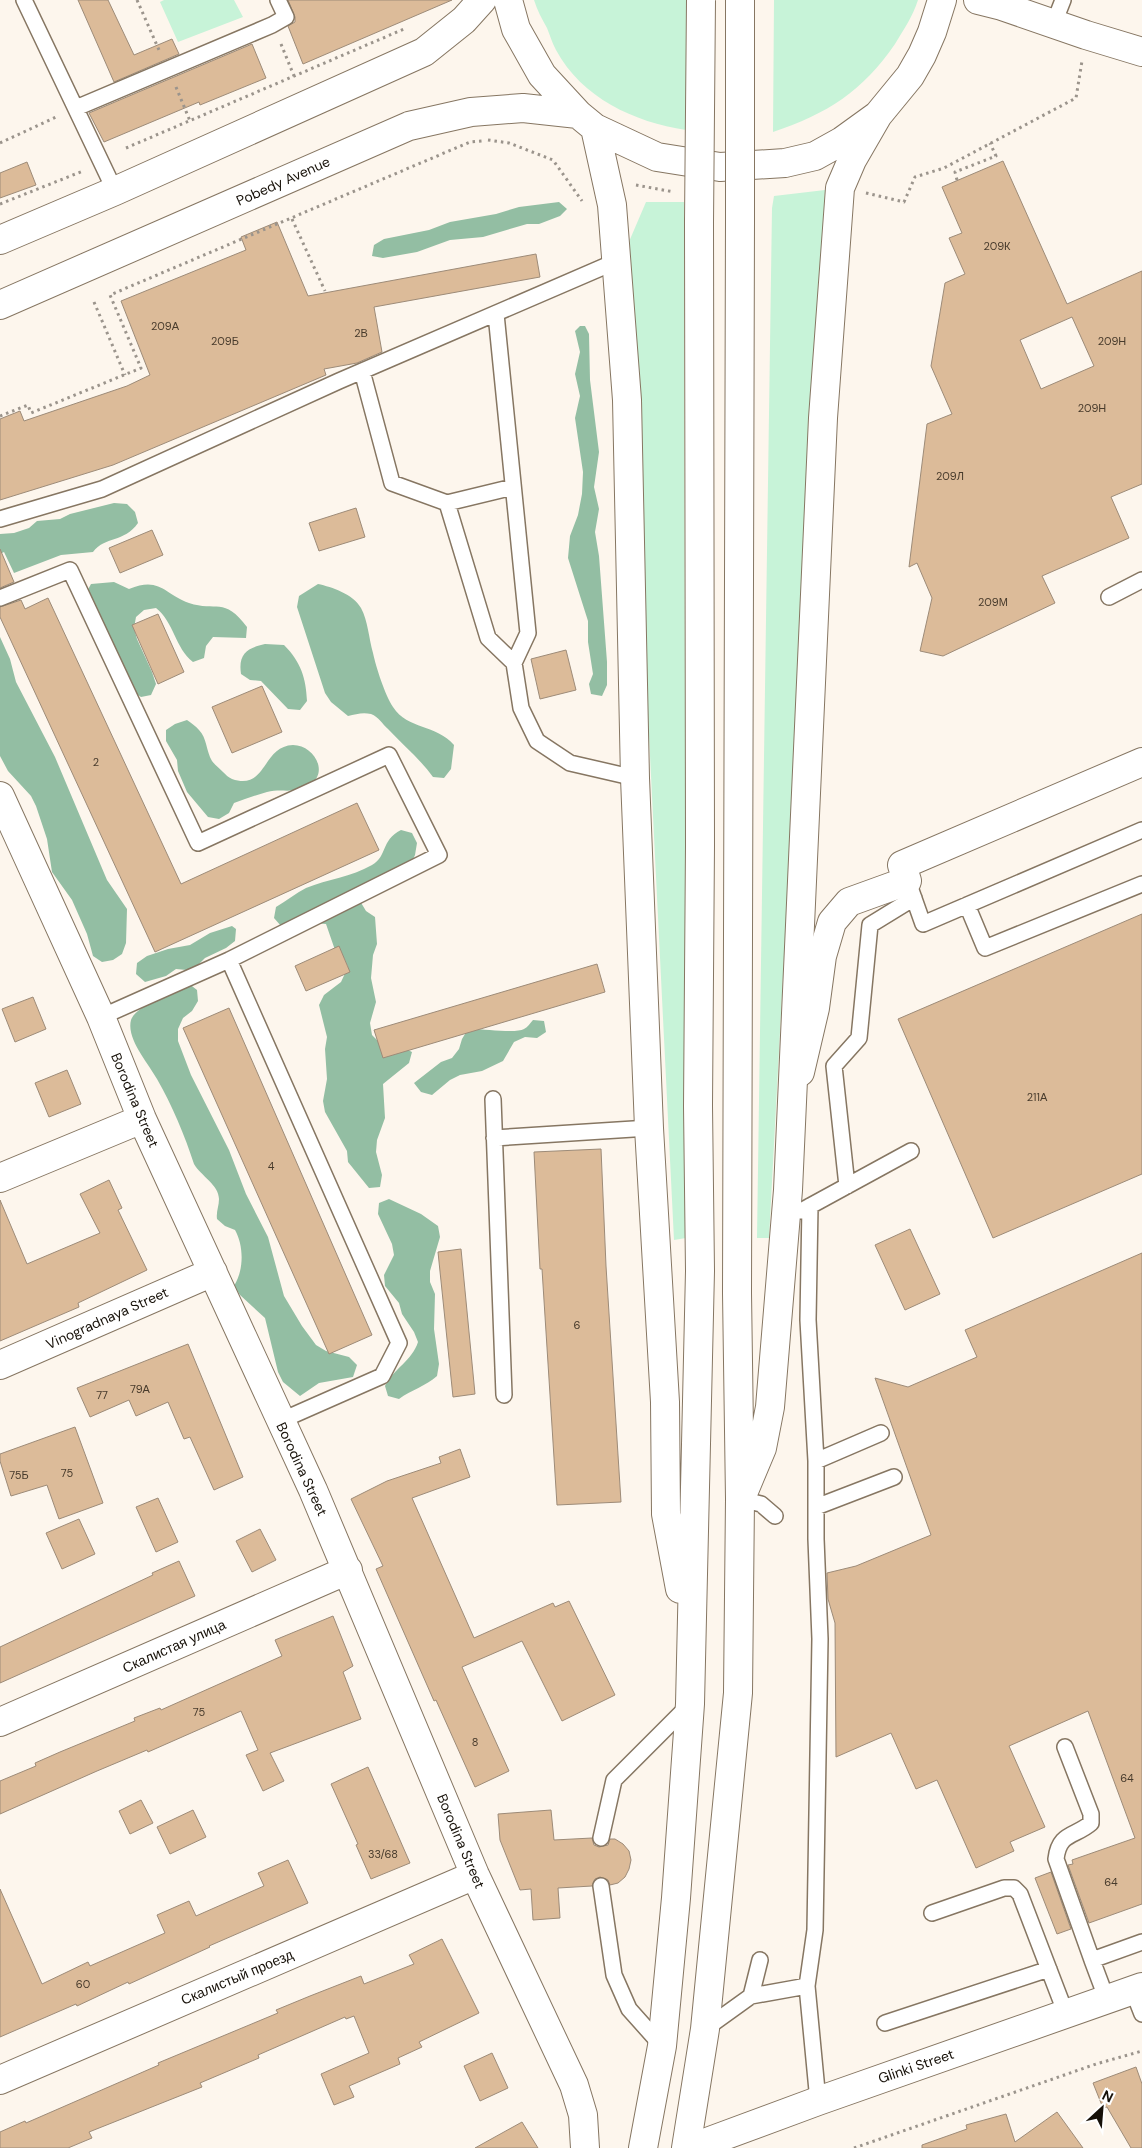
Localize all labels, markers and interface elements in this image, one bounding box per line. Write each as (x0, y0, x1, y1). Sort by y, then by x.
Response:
street label: Pobedy Avenue (233, 152, 333, 210)
house number: 209К (983, 239, 1011, 253)
house number: 209А (151, 319, 180, 333)
house number: 2В (354, 326, 368, 340)
house number: 209Б (211, 334, 239, 348)
house number: 209Н (1098, 334, 1126, 348)
house number: 209Н (1078, 401, 1106, 415)
house number: 209Л (936, 469, 964, 483)
house number: 209М (978, 595, 1008, 609)
house number: 2 (93, 755, 99, 769)
street label: Borodina Street (107, 1050, 163, 1150)
house number: 211А (1027, 1090, 1048, 1104)
house number: 4 (268, 1159, 275, 1173)
street label: Vinogradnaya Street (43, 1283, 171, 1353)
house number: 6 (574, 1318, 581, 1332)
house number: 79А (130, 1382, 151, 1396)
house number: 77 (96, 1388, 108, 1402)
street label: Borodina Street (272, 1419, 332, 1519)
house number: 75 (61, 1466, 73, 1480)
house number: 75Б (9, 1468, 29, 1482)
street label: Скалистая улица (120, 1615, 229, 1677)
house number: 75 (193, 1705, 205, 1719)
house number: 8 (472, 1735, 478, 1749)
house number: 64 (1120, 1771, 1134, 1785)
street label: Borodina Street (433, 1791, 489, 1891)
house number: 33/68 (368, 1847, 398, 1861)
house number: 64 (1104, 1875, 1118, 1889)
street label: Скалистый проезд (178, 1945, 296, 2009)
house number: 60 (76, 1977, 90, 1991)
street label: Glinki Street (876, 2045, 956, 2087)
north arrow (1077, 2083, 1127, 2133)
text: N (1099, 2086, 1116, 2107)

